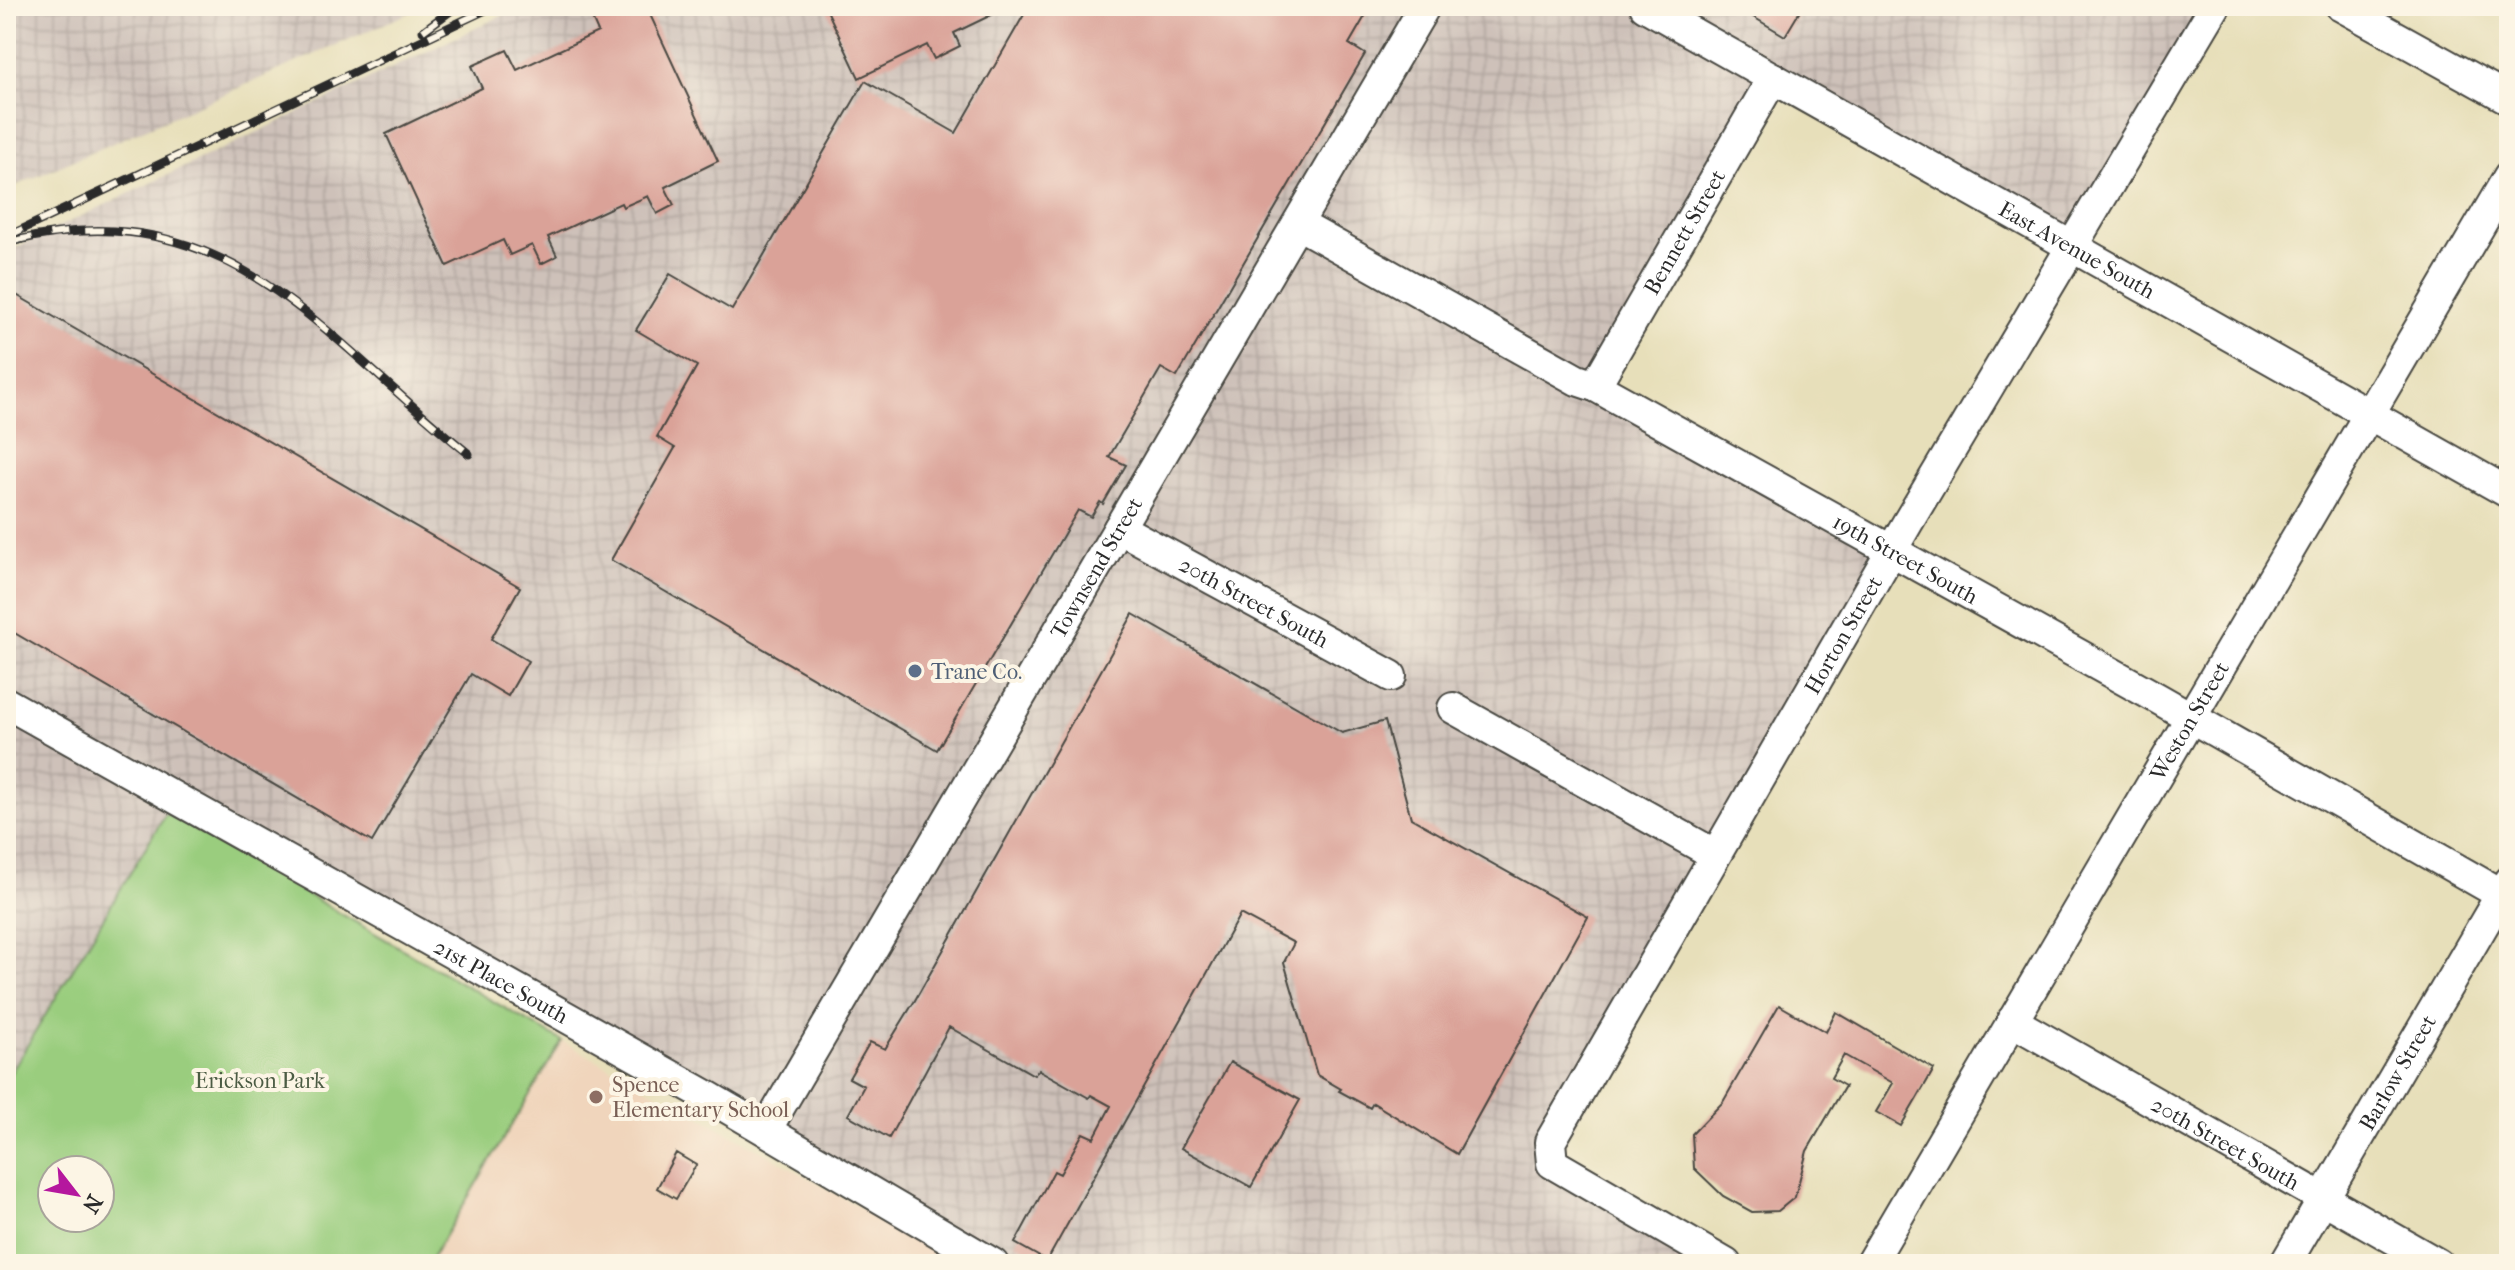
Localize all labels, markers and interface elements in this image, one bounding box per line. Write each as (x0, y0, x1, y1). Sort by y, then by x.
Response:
street label: Bennett Street (1639, 165, 1731, 300)
street label: East Avenue South (1994, 196, 2160, 305)
street label: Townsend Street (1045, 493, 1148, 643)
street label: 19th Street South (1828, 509, 1983, 610)
street label: 20th Street South (1175, 551, 1334, 654)
street label: Horton Street (1799, 571, 1888, 699)
street label: Weston Street (2144, 657, 2235, 786)
place label: Trane Co. (931, 659, 1022, 685)
marker: Trane Co. (906, 662, 924, 680)
street label: 21st Place South (429, 934, 573, 1030)
street label: Barlow Street (2354, 1010, 2442, 1135)
park label: Erickson Park (195, 1068, 326, 1094)
place label: Spence Elementary School (612, 1072, 789, 1123)
marker: Spence Elementary School (587, 1088, 605, 1106)
street label: 20th Street South (2147, 1091, 2304, 1197)
north arrow (36, 1154, 116, 1234)
text: N (77, 1190, 108, 1218)

